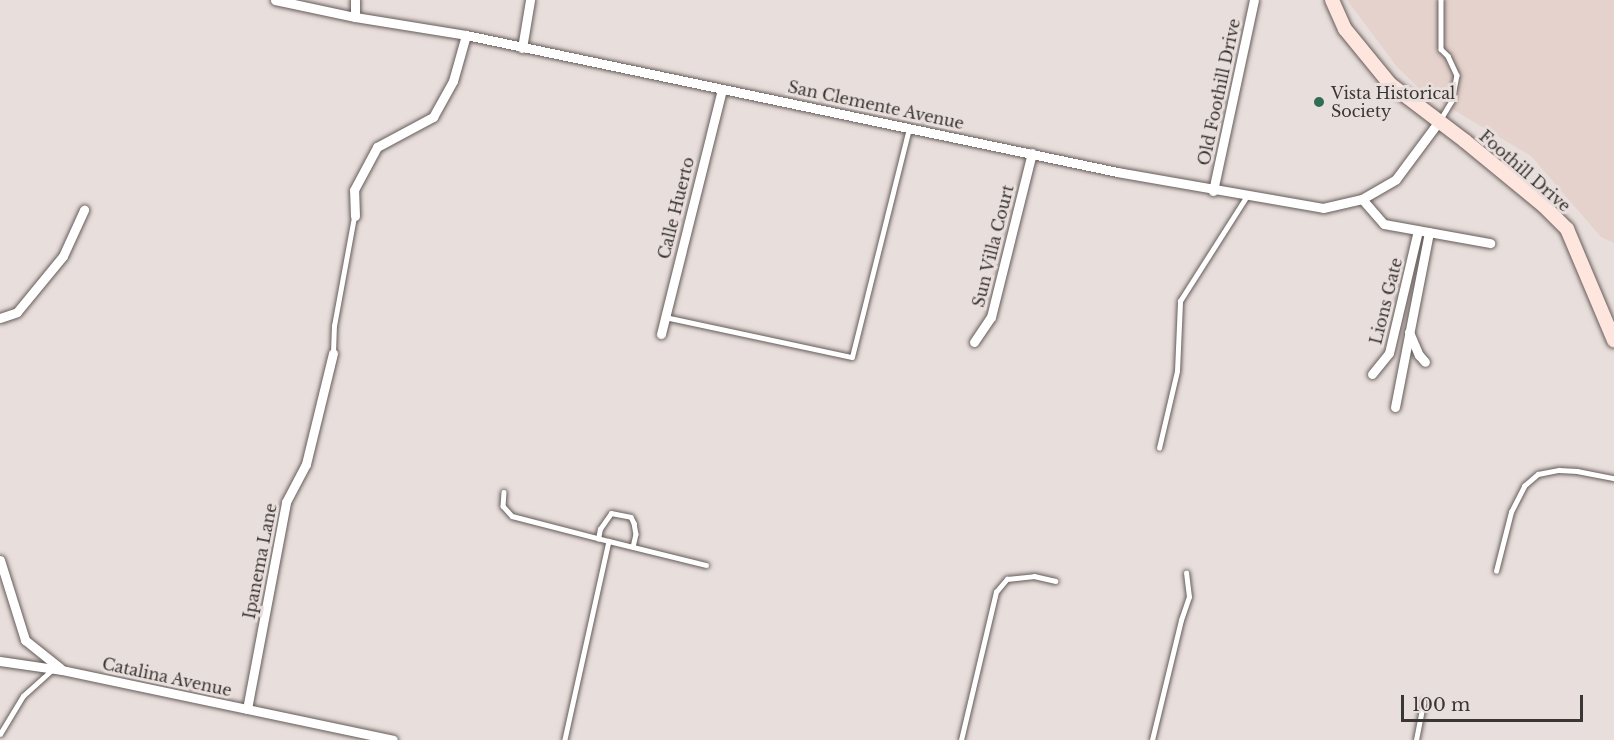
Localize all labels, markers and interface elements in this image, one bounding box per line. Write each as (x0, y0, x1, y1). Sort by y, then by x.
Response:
street label: Old Foothill Drive (1194, 17, 1244, 167)
street label: San Clemente Avenue (786, 77, 966, 133)
place label: Vista Historical Society (1331, 83, 1455, 121)
marker: Vista Historical Society (1312, 95, 1326, 109)
street label: Foothill Drive (1476, 126, 1574, 216)
street label: Calle Huerto (654, 155, 698, 261)
street label: Sun Villa Court (968, 183, 1018, 309)
street label: Lions Gate (1366, 256, 1406, 346)
street label: Ipanema Lane (239, 501, 281, 621)
street label: Catalina Avenue (100, 654, 234, 700)
scale bar (1404, 683, 1586, 721)
text: 100 m (1412, 694, 1470, 716)

